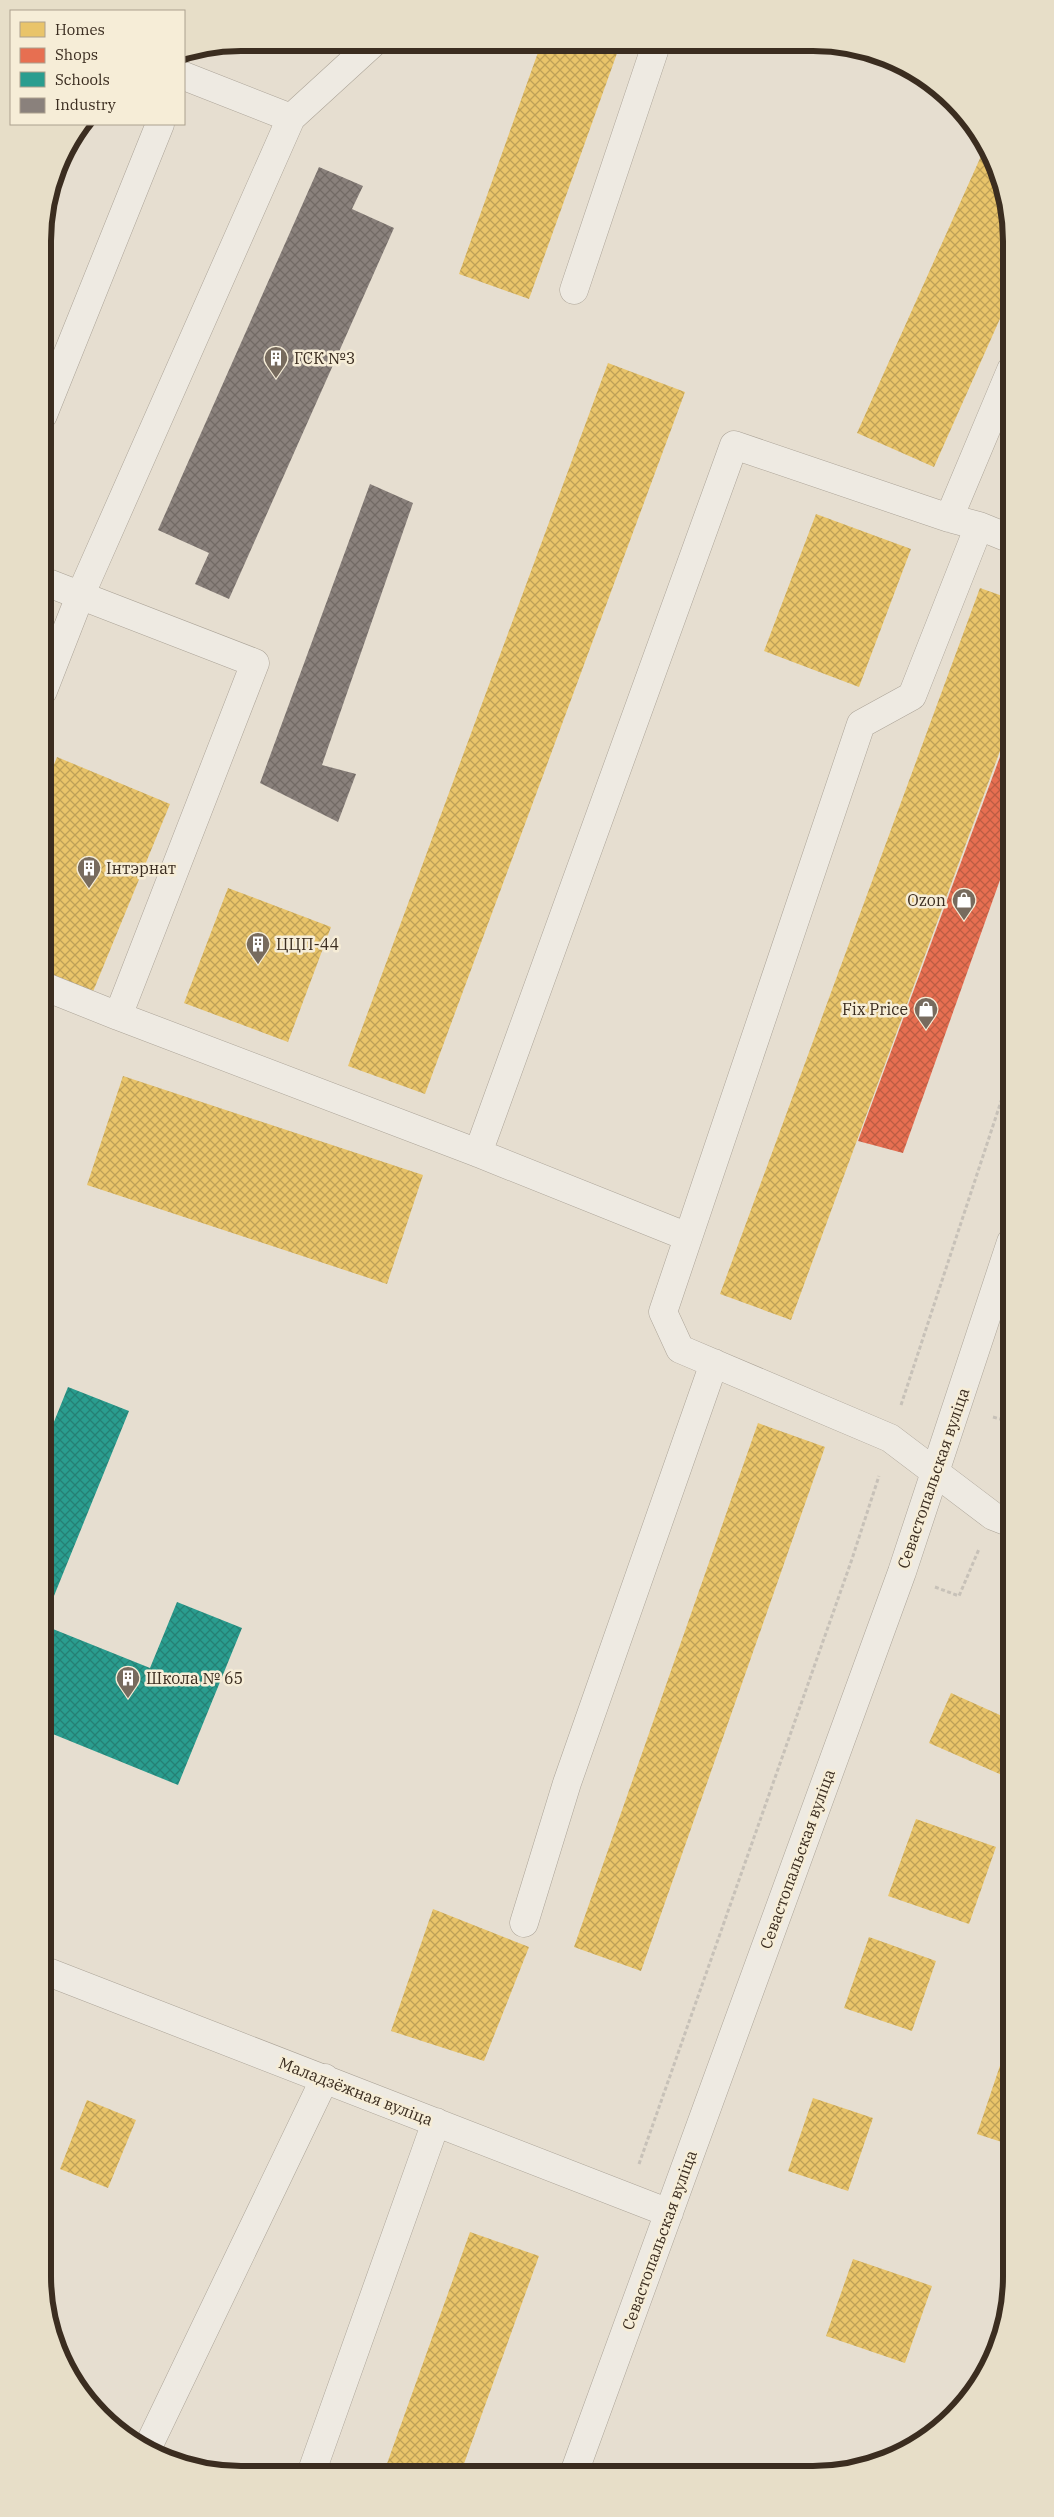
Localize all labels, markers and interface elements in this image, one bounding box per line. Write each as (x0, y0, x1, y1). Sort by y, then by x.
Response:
legend (10, 10, 185, 125)
text: Homes (55, 20, 105, 39)
text: Shops (55, 45, 98, 64)
text: Schools (55, 70, 110, 89)
text: Industry (55, 95, 116, 114)
building icon: ГСК №3 (263, 345, 289, 379)
place label: ГСК №3 (294, 348, 355, 368)
building icon: Інтэрнат (76, 855, 102, 889)
place label: Інтэрнат (106, 858, 176, 878)
shop icon: Ozon (951, 887, 977, 921)
place label: Ozon (907, 890, 946, 910)
building icon: ЦЦП-44 (245, 931, 271, 965)
place label: ЦЦП-44 (276, 934, 339, 954)
shop icon: Fix Price (913, 996, 939, 1030)
place label: Fix Price (842, 999, 908, 1019)
street label: Севастопальская вуліца (893, 1385, 973, 1571)
building icon: Школа № 65 (115, 1665, 141, 1699)
place label: Школа № 65 (146, 1668, 243, 1688)
street label: Севастопальская вуліца (755, 1766, 839, 1952)
street label: Маладзёжная вуліца (276, 2052, 436, 2130)
street label: Севастопальская вуліца (617, 2147, 701, 2333)

